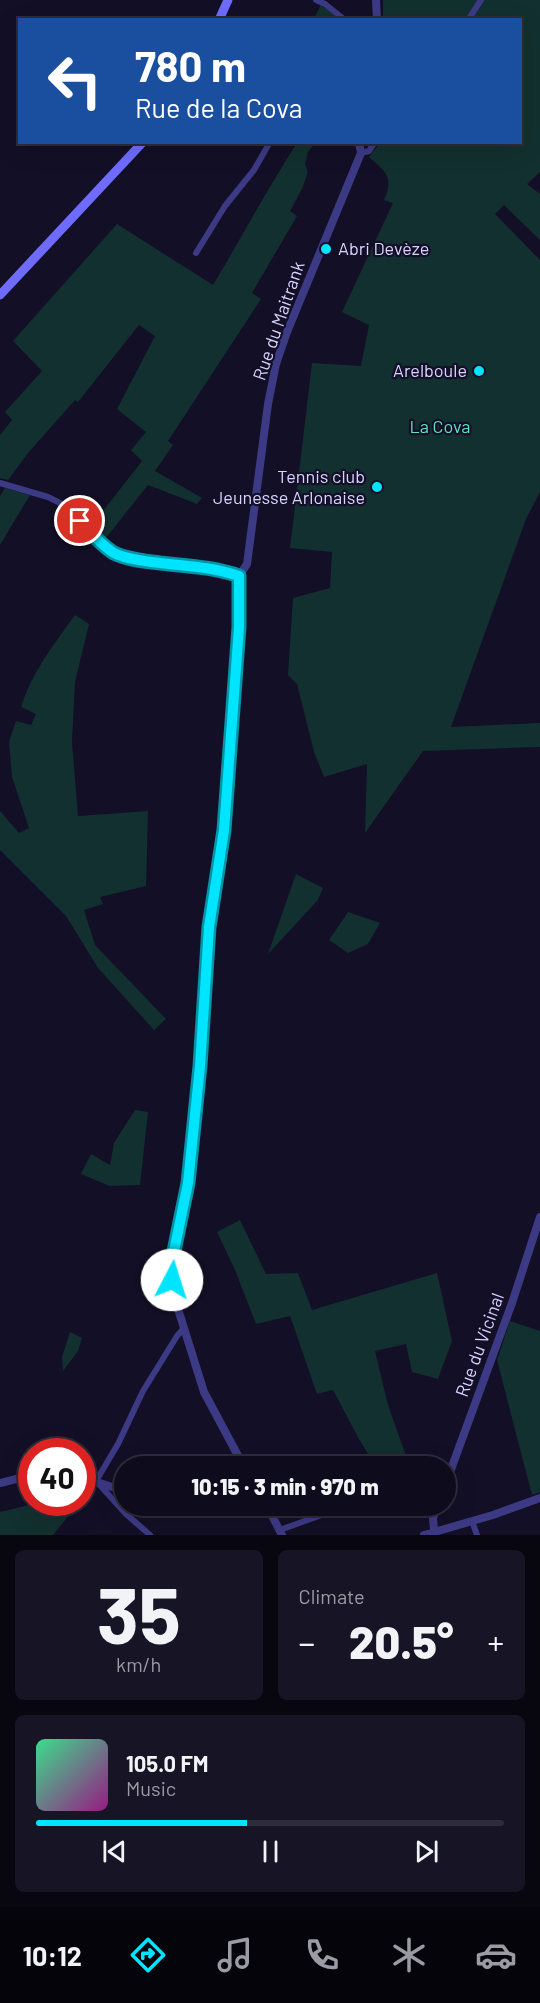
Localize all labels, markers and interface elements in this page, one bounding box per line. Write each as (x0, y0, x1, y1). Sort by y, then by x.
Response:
text: 780 m (135, 40, 246, 90)
icon: left (36, 42, 114, 120)
text: Rue de la Cova (135, 91, 303, 123)
place label: Abri Devèze (338, 237, 429, 259)
marker: Abri Devèze (319, 242, 333, 256)
street label: Rue du Maitrank (247, 258, 309, 383)
place label: Arelboule (393, 359, 467, 381)
marker: Arelboule (472, 364, 486, 378)
park label: La Cova (410, 415, 470, 437)
place label: Tennis club Jeunesse Arlonaise (213, 465, 365, 508)
marker: Tennis club Jeunesse Arlonaise (370, 480, 384, 494)
pin (54, 495, 105, 546)
icon: arrive (63, 504, 96, 537)
position arrow (140, 1248, 204, 1312)
street label: Rue du Vicinal (450, 1290, 508, 1400)
speed limit sign: 40 (18, 1438, 96, 1516)
text: 10:15 · 3 min · 970 m (191, 1473, 379, 1499)
text: 35 (97, 1566, 181, 1660)
text: Climate (299, 1584, 365, 1608)
text: 20.5° (349, 1614, 454, 1668)
text: − (299, 1622, 315, 1662)
text: + (488, 1622, 504, 1662)
text: km/h (116, 1652, 161, 1676)
text: 105.0 FM (126, 1750, 209, 1776)
text: Music (126, 1776, 176, 1800)
icon: previous (98, 1835, 131, 1868)
icon: pause (254, 1835, 287, 1868)
icon: next (410, 1835, 443, 1868)
icon: directions (127, 1934, 169, 1976)
icon: music (214, 1934, 256, 1976)
icon: phone (301, 1934, 343, 1976)
icon: climate (388, 1934, 430, 1976)
icon: car (475, 1934, 517, 1976)
text: 10:12 (23, 1939, 82, 1971)

